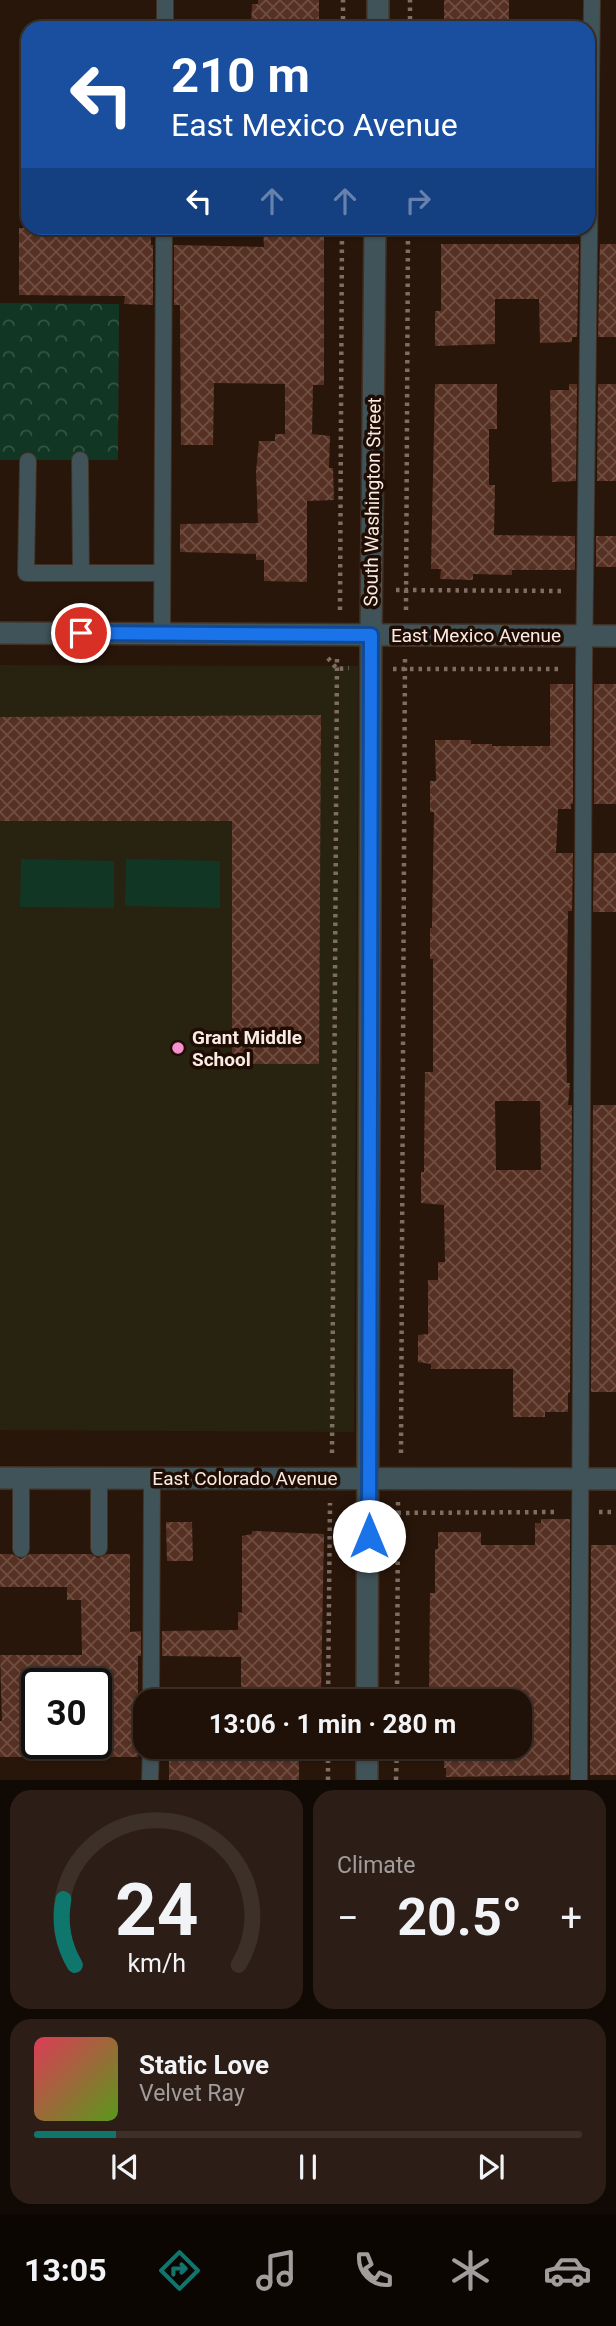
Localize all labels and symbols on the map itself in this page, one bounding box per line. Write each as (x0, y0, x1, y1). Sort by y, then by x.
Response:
street label: South Washington Street (359, 397, 386, 607)
pin (51, 603, 111, 663)
street label: East Mexico Avenue (391, 624, 561, 647)
place label: Grant Middle School (192, 1026, 302, 1071)
marker: Grant Middle School (170, 1040, 186, 1056)
street label: East Colorado Avenue (152, 1467, 338, 1490)
position arrow (332, 1499, 406, 1573)
speed limit sign: 30 (21, 1668, 112, 1759)

